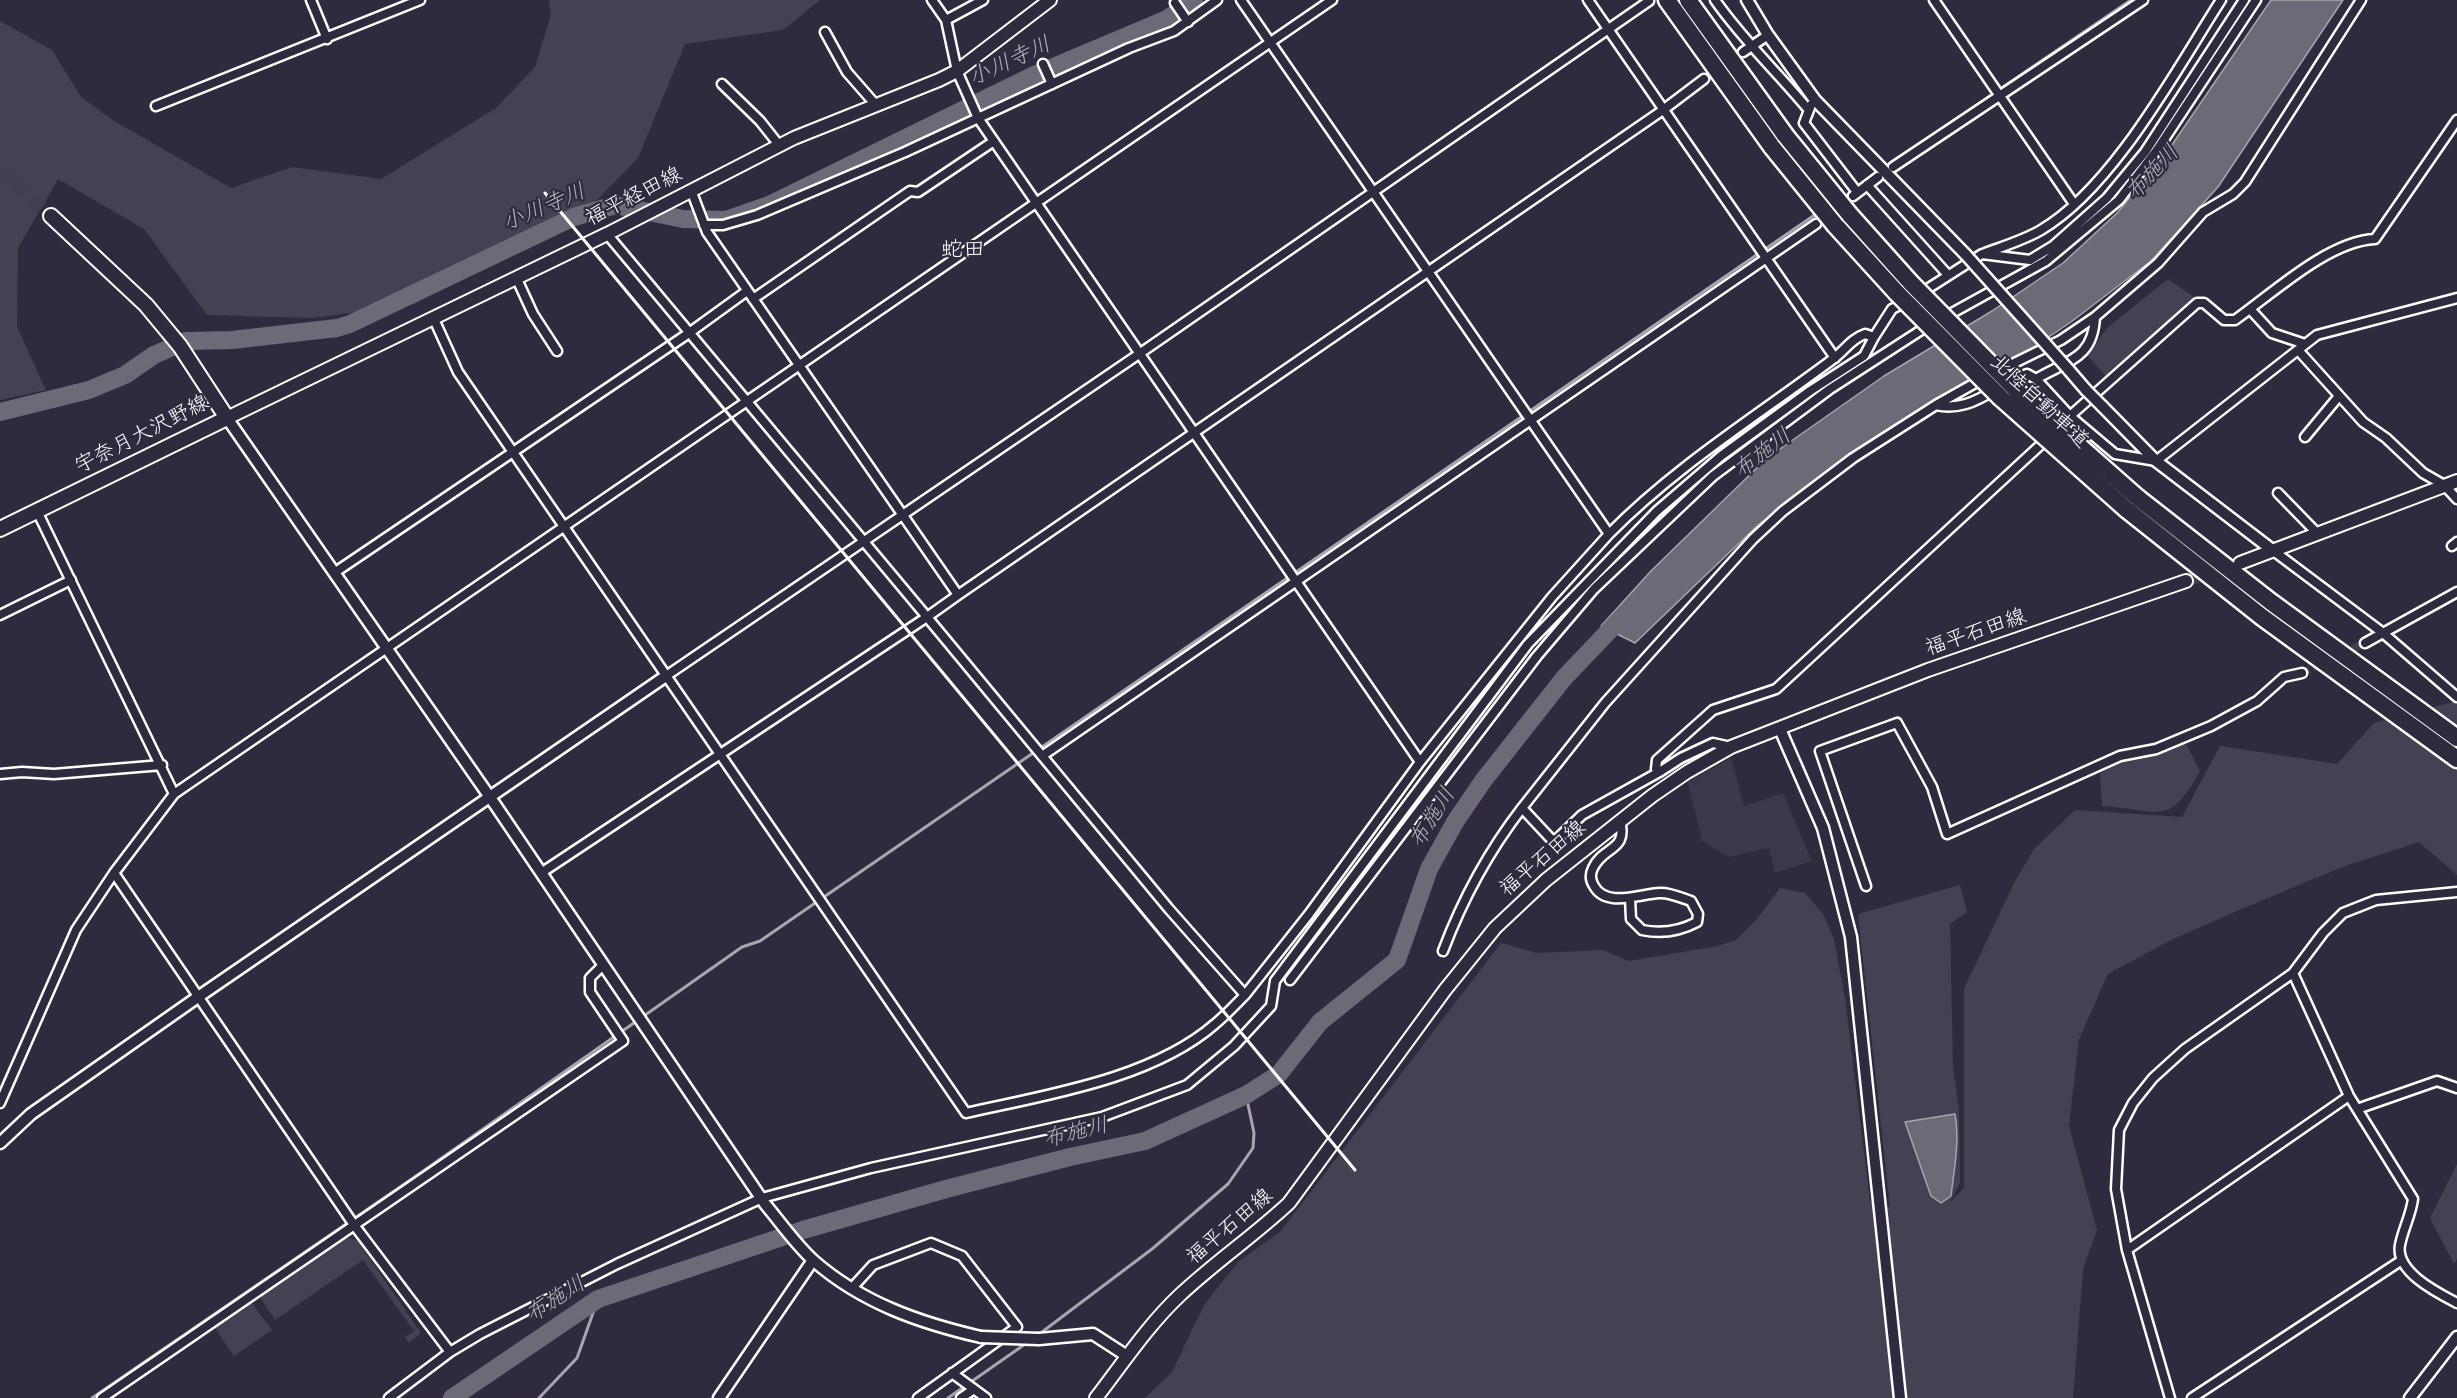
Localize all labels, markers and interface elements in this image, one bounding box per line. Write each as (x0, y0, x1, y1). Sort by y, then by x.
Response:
water label: 小川寺川 (965, 31, 1055, 93)
water label: 布施川 (2121, 140, 2185, 206)
street label: 福平経田線 (582, 162, 686, 232)
water label: 小川寺川 (498, 179, 590, 237)
district label: 蛇田 (941, 237, 985, 263)
street label: 北陸自動車道 (1984, 350, 2094, 454)
street label: 宇奈月大沢野線 (71, 390, 213, 480)
water label: 布施川 (1729, 423, 1797, 485)
street label: 福平石田線 (1922, 604, 2030, 662)
water label: 布施川 (1404, 783, 1462, 853)
street label: 福平石田線 (1495, 816, 1591, 902)
water label: 布施川 (1041, 1112, 1111, 1154)
street label: 福平石田線 (1182, 1184, 1278, 1270)
water label: 布施川 (521, 1271, 591, 1329)

